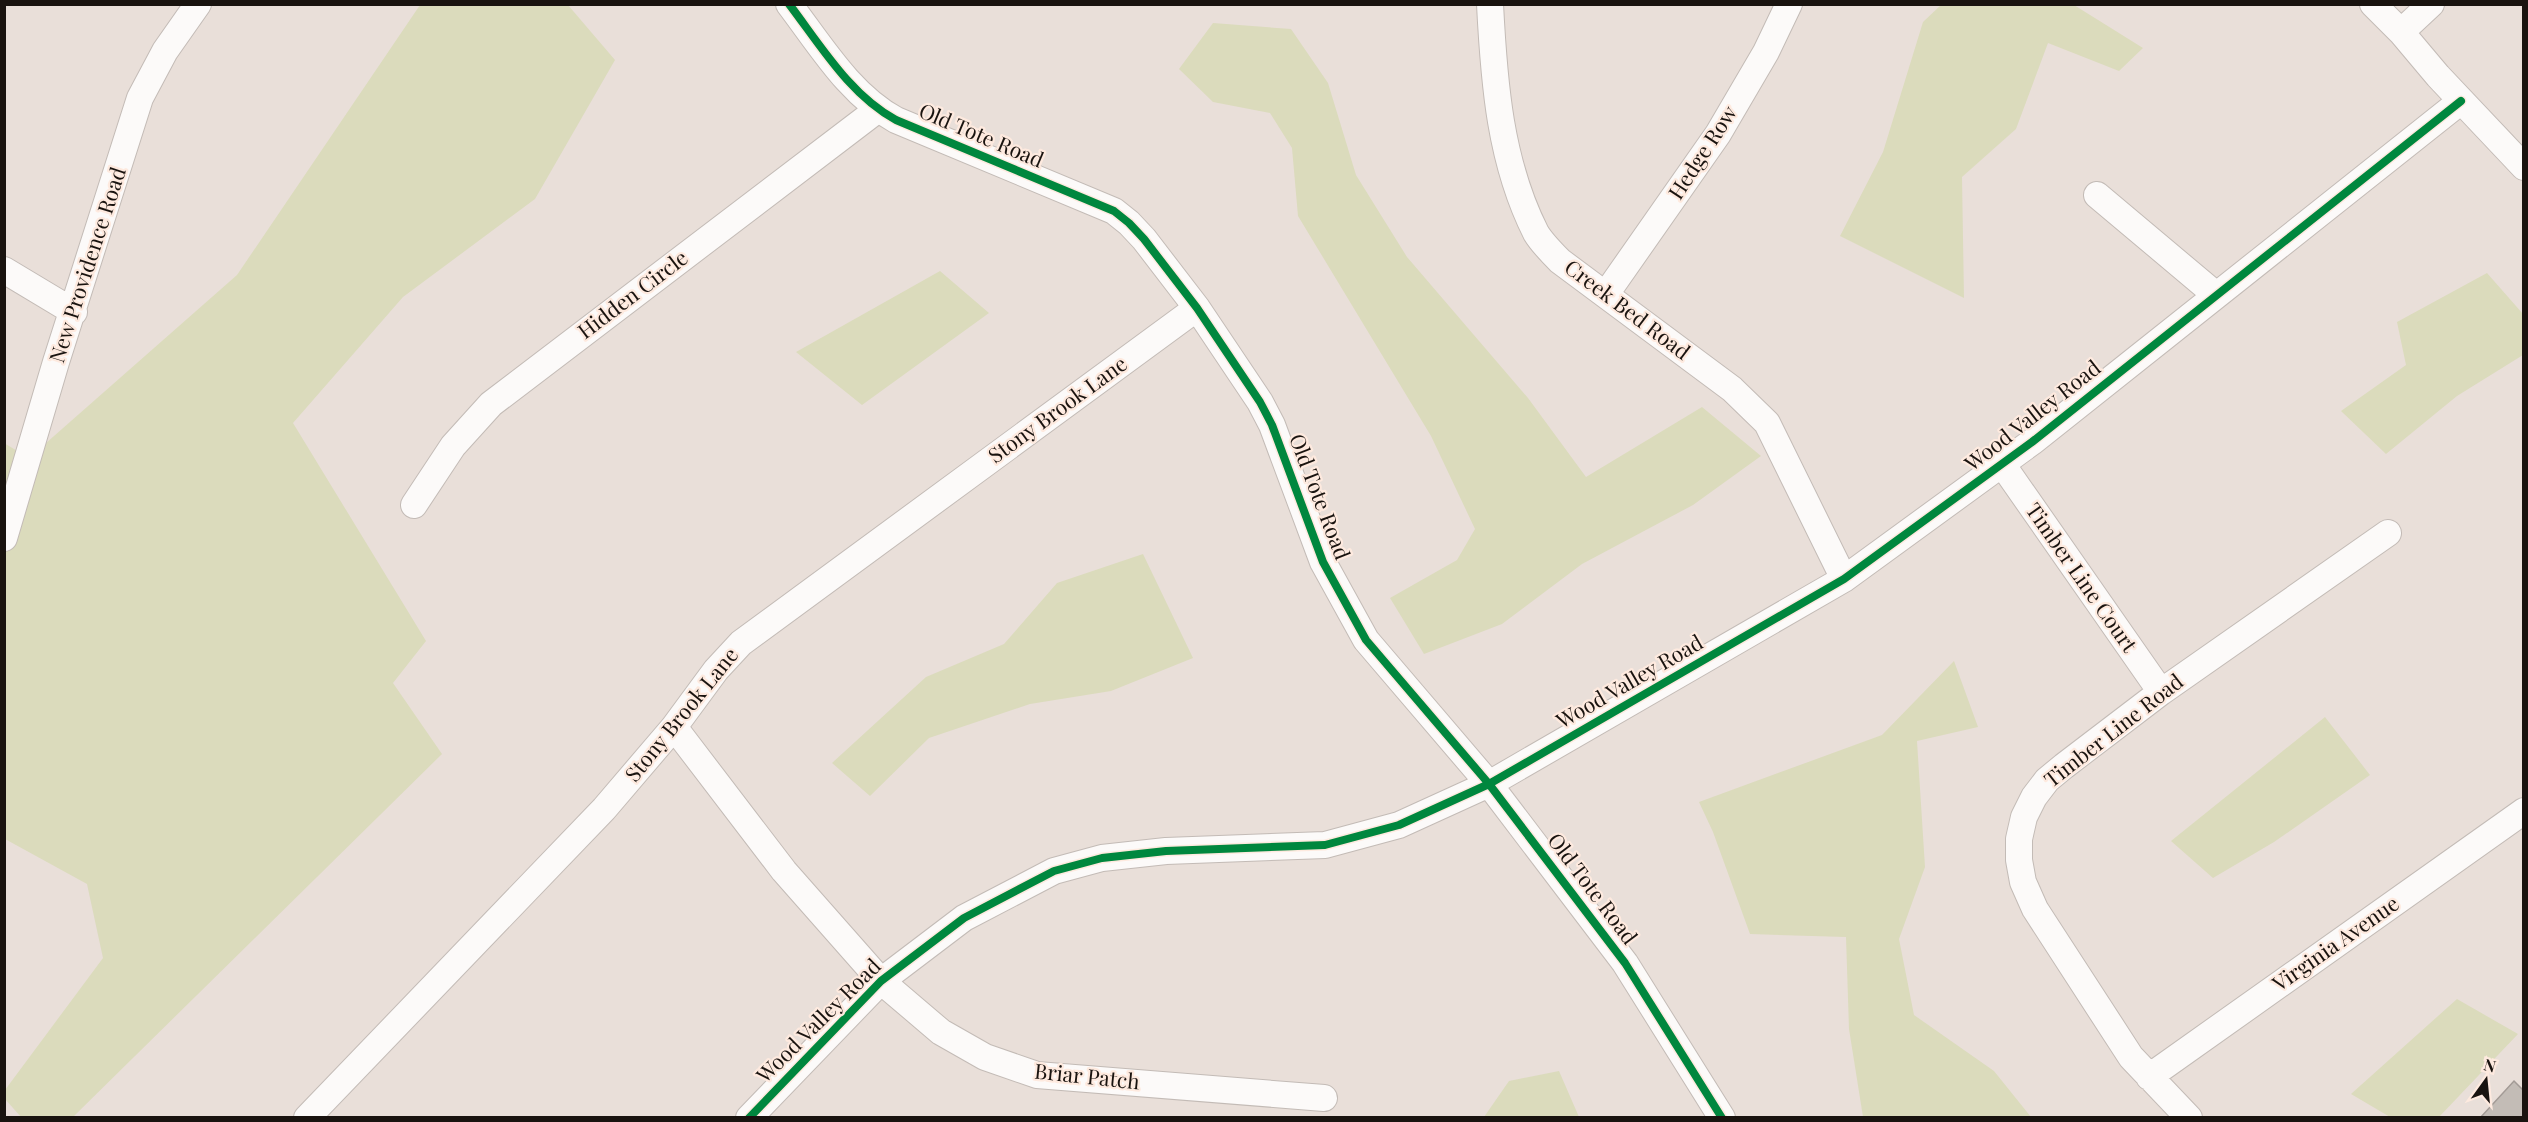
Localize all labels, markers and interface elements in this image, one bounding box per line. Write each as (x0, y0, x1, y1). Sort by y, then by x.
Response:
street label: Old Tote Road (915, 95, 1048, 173)
street label: Hedge Row (1661, 99, 1742, 204)
street label: New Providence Road (41, 163, 131, 366)
street label: Hidden Circle (571, 243, 693, 344)
street label: Creek Bed Road (1560, 252, 1697, 365)
street label: Stony Brook Lane (982, 349, 1132, 468)
street label: Wood Valley Road (1957, 353, 2105, 477)
street label: Old Tote Road (1284, 429, 1358, 563)
street label: Timber Line Court (2021, 497, 2145, 658)
street label: Wood Valley Road (1550, 627, 1707, 734)
street label: Stony Brook Lane (618, 641, 743, 787)
street label: Timber Line Road (2038, 666, 2188, 793)
street label: Old Tote Road (1542, 826, 1645, 949)
street label: Virginia Avenue (2265, 888, 2404, 997)
street label: Wood Valley Road (749, 951, 886, 1089)
north arrow (2456, 1050, 2516, 1110)
text: N (2482, 1053, 2499, 1077)
street label: Briar Patch (1033, 1056, 1142, 1095)

